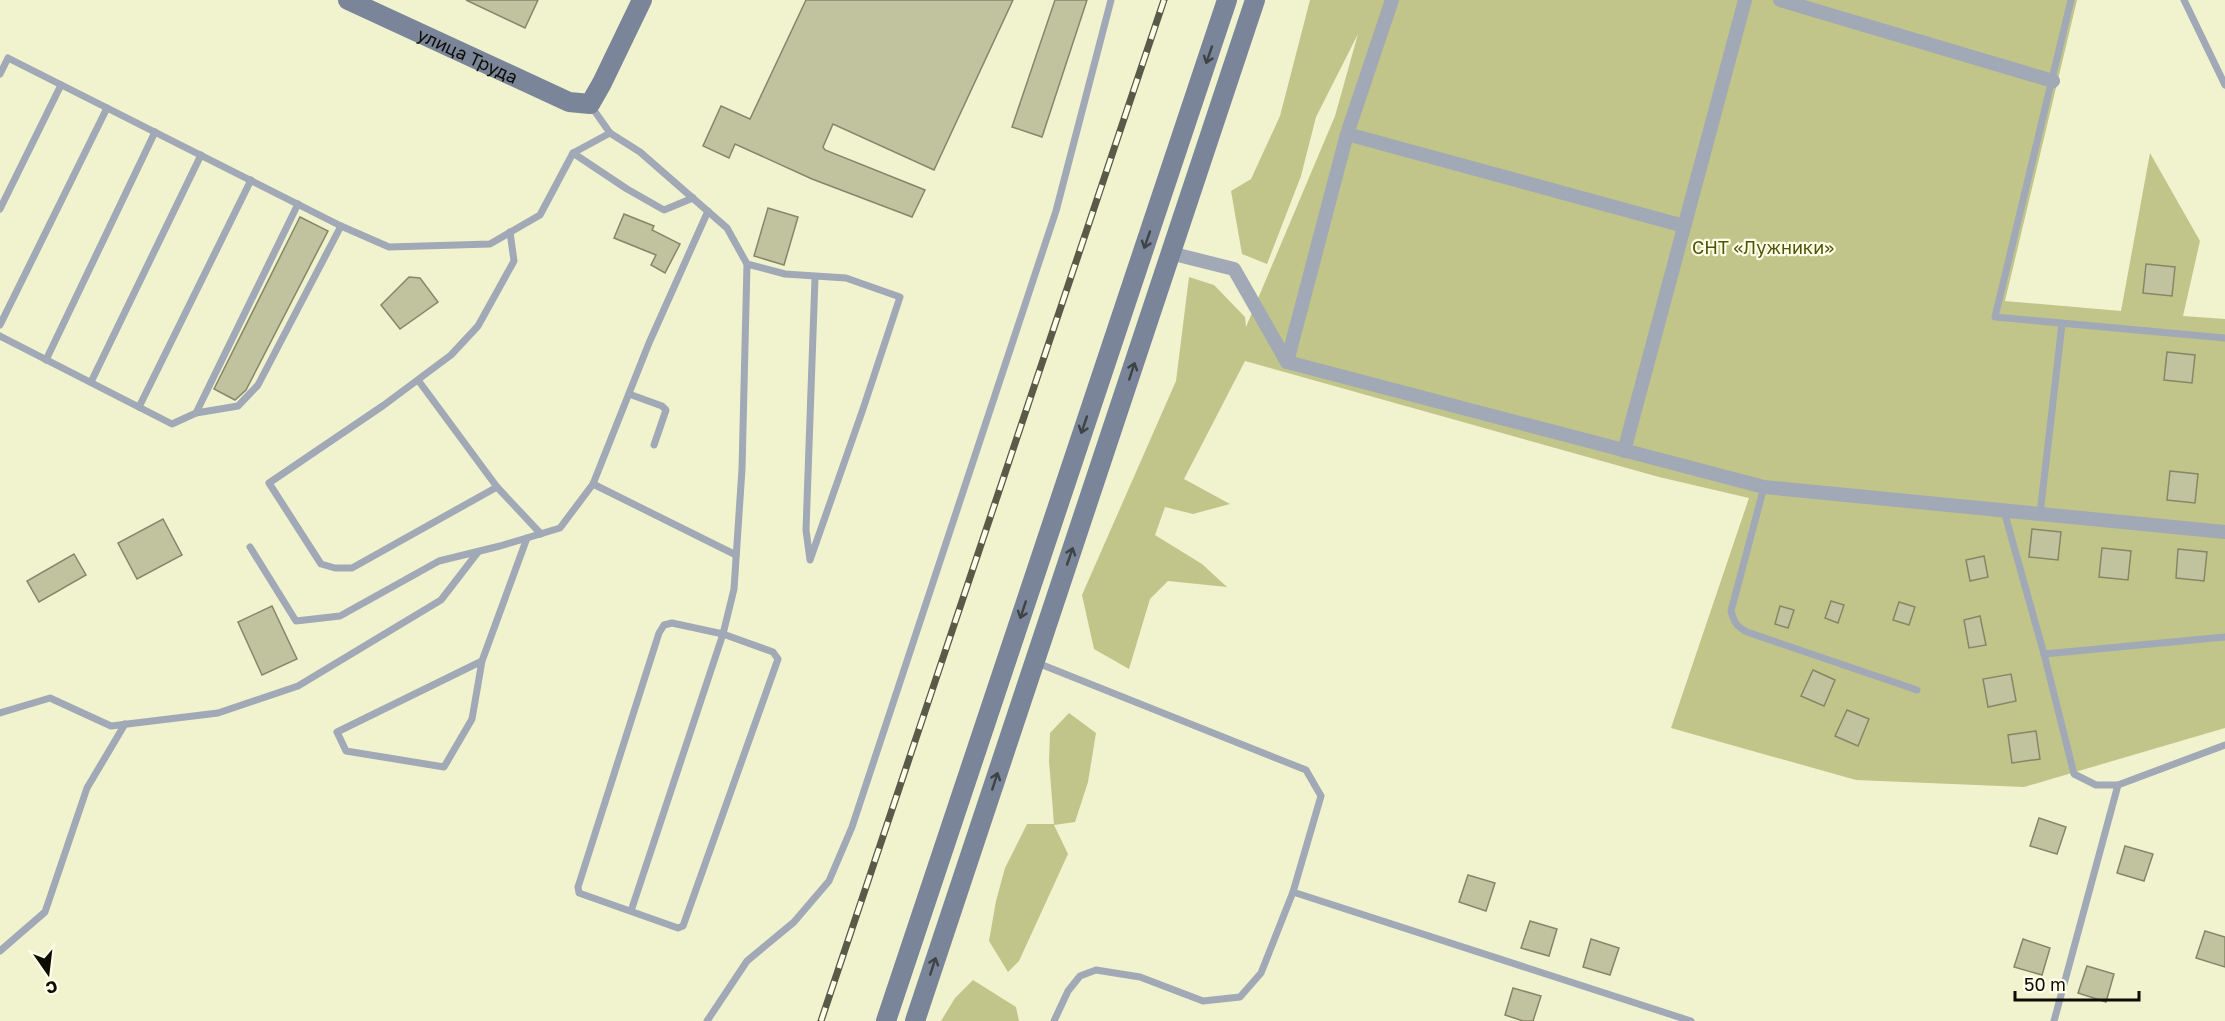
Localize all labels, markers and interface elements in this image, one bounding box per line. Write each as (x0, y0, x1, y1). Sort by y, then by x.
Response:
street label: улица Труда (414, 23, 522, 88)
one-way arrow (1202, 45, 1213, 64)
one-way arrow (1140, 230, 1151, 249)
park label: СНТ «Лужники» (1692, 236, 1834, 258)
one-way arrow (1127, 362, 1138, 381)
one-way arrow (1078, 415, 1089, 434)
one-way arrow (1066, 547, 1077, 566)
one-way arrow (1016, 600, 1027, 619)
one-way arrow (991, 772, 1002, 791)
north arrow (18, 943, 78, 1003)
one-way arrow (929, 957, 940, 975)
scale bar (2015, 964, 2140, 1002)
text: 50 m (2024, 973, 2066, 995)
text: С (44, 976, 60, 999)

